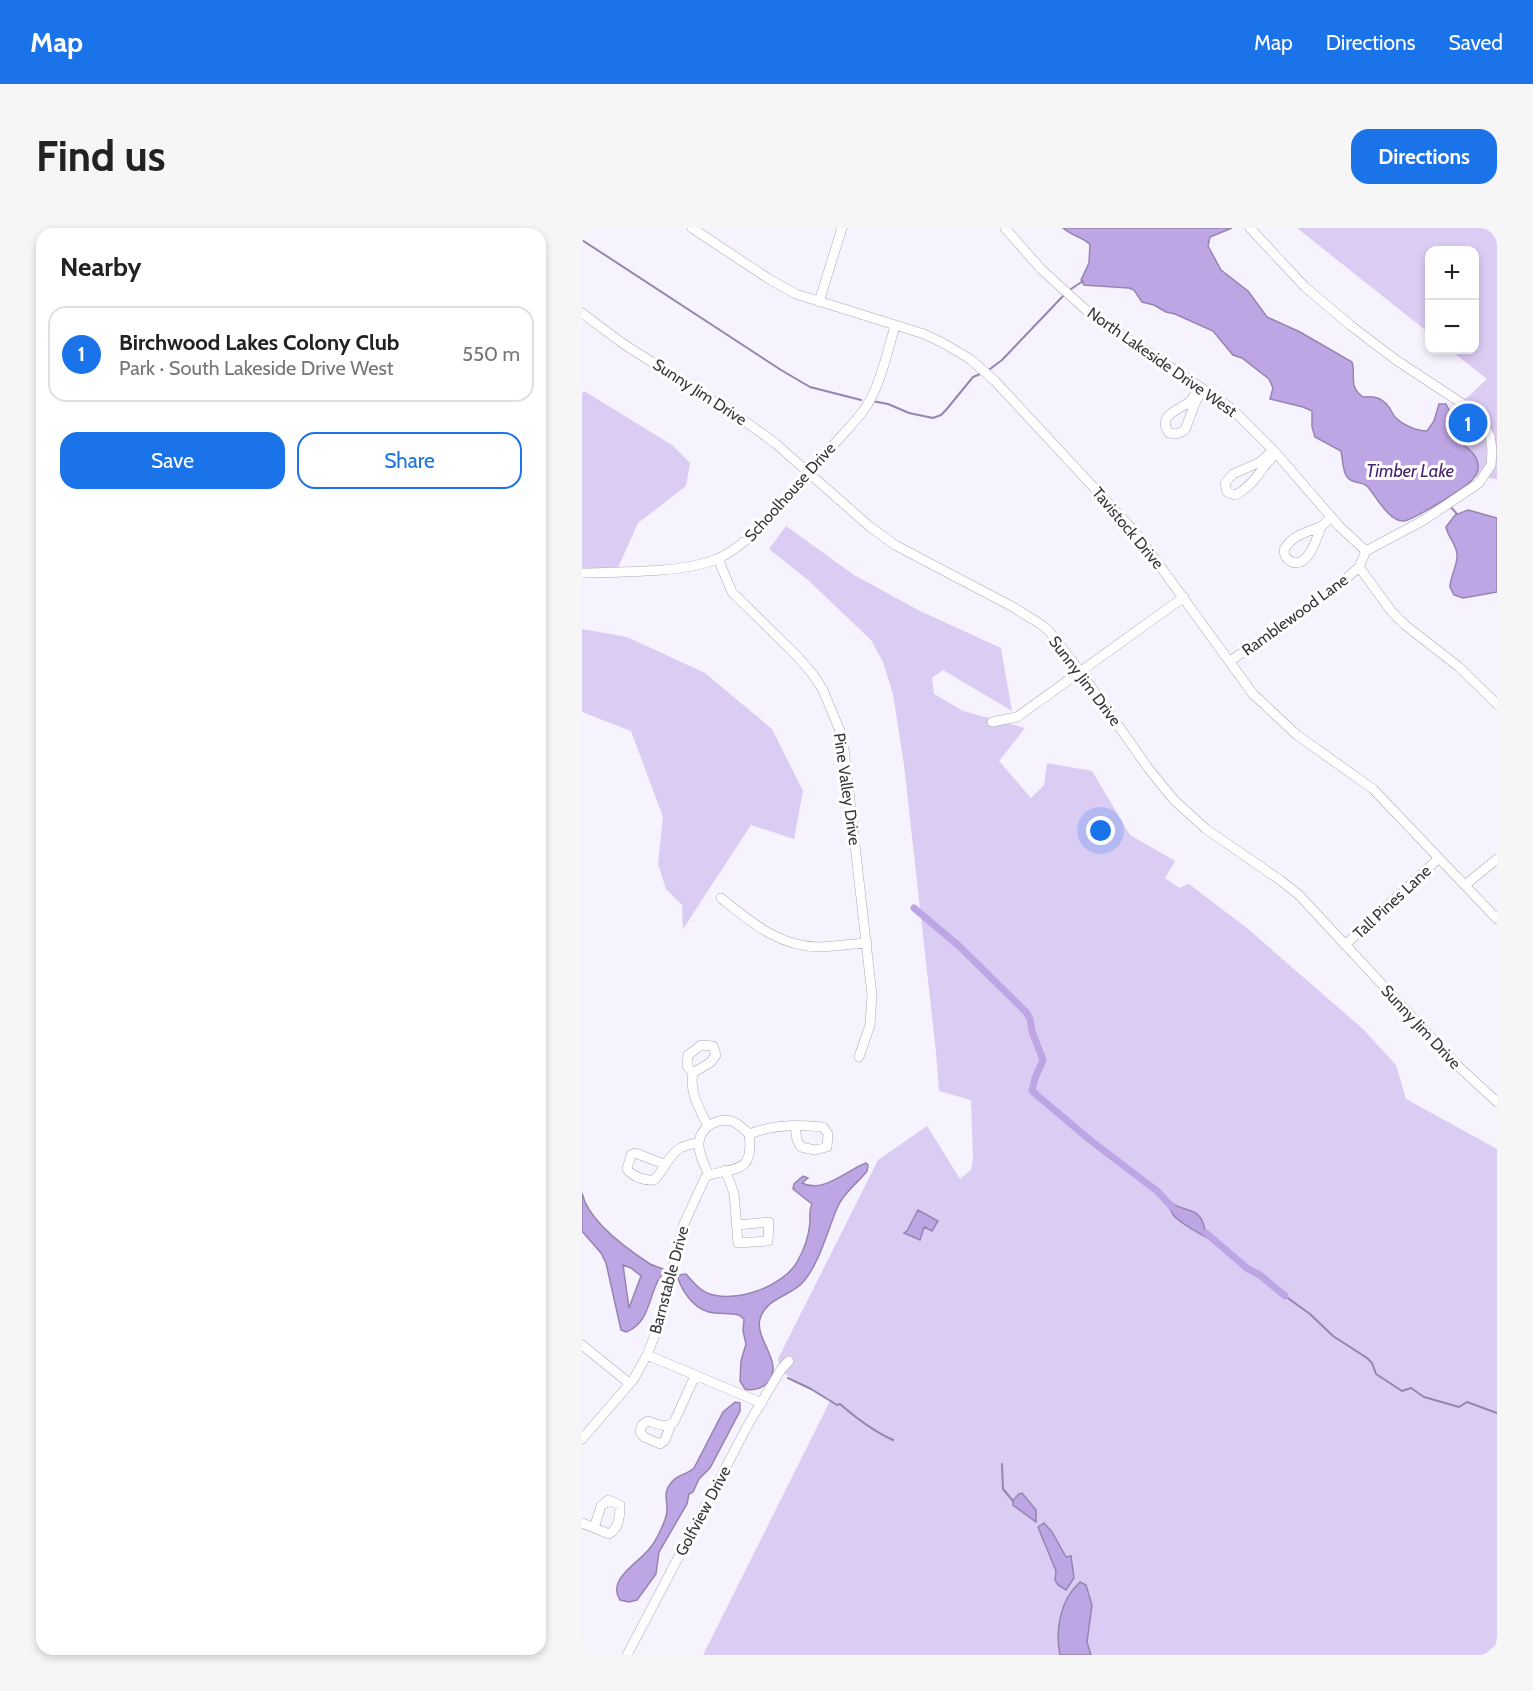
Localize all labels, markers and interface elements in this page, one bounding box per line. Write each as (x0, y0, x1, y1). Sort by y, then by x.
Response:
text: Map (30, 25, 83, 59)
text: Map (1254, 30, 1293, 55)
text: Directions (1326, 30, 1415, 55)
text: Saved (1448, 30, 1503, 55)
button: Directions (1351, 129, 1497, 184)
text: Find us (36, 130, 165, 182)
map controls (1425, 246, 1479, 354)
button: + (1425, 246, 1479, 300)
text: Nearby (60, 251, 141, 283)
button: − (1425, 300, 1479, 354)
street label: North Lakeside Drive West (1084, 303, 1241, 421)
text: Birchwood Lakes Colony Club (119, 329, 399, 356)
text: 1 (78, 342, 85, 366)
text: 550 m (462, 342, 520, 366)
street label: Sunny Jim Drive (650, 355, 750, 429)
text: Park · South Lakeside Drive West (119, 356, 394, 380)
pin: 1 (1448, 400, 1488, 446)
button: Save (60, 432, 285, 489)
button: Share (297, 432, 522, 489)
street label: Schoolhouse Drive (741, 439, 839, 545)
water label: Timber Lake (1366, 460, 1454, 482)
street label: Tavistock Drive (1088, 483, 1168, 573)
street label: Ramblewood Lane (1238, 570, 1352, 660)
street label: Sunny Jim Drive (1045, 632, 1125, 730)
street label: Pine Valley Drive (830, 732, 864, 846)
your location (1086, 816, 1115, 845)
street label: Tall Pines Lane (1349, 861, 1435, 943)
street label: Sunny Jim Drive (1377, 981, 1465, 1073)
street label: Barnstable Drive (645, 1224, 693, 1336)
street label: Golfview Drive (671, 1463, 735, 1559)

